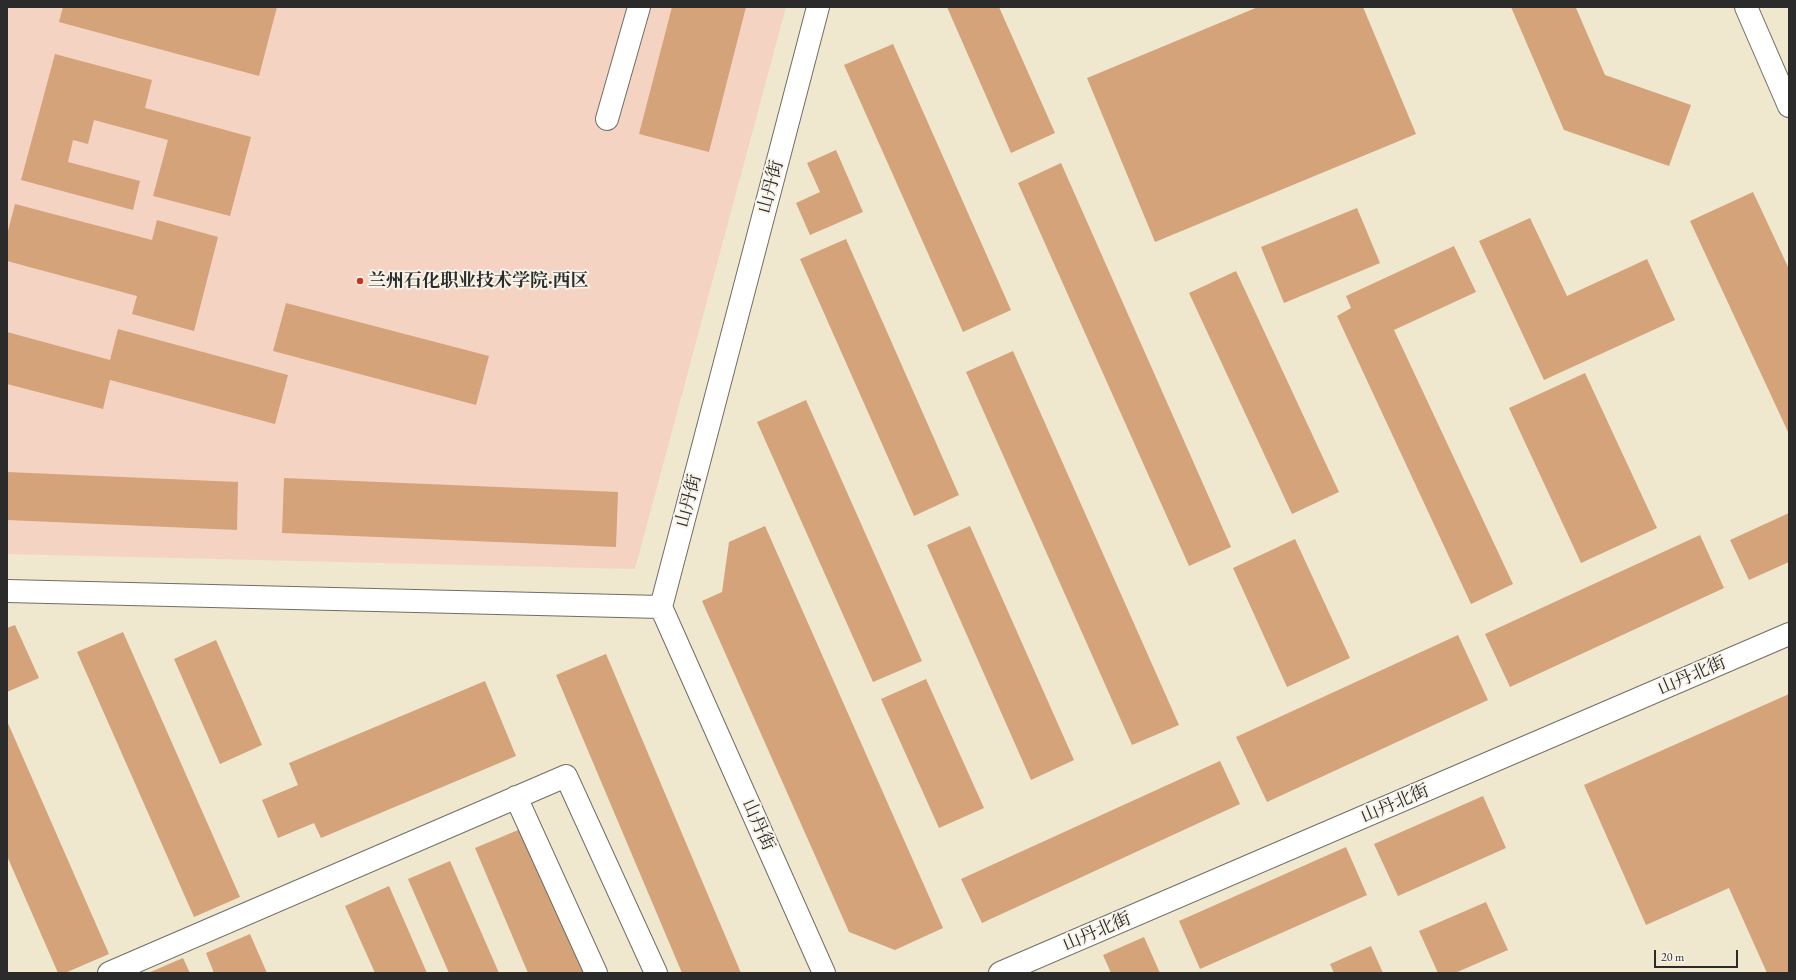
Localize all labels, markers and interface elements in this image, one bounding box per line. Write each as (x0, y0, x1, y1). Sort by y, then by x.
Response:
street label: 山丹街 (754, 158, 788, 216)
place label: 兰州石化职业技术学院·西区 (368, 270, 589, 292)
marker: 兰州石化职业技术学院·西区 (355, 276, 365, 286)
street label: 山丹街 (672, 472, 706, 530)
street label: 山丹北街 (1655, 652, 1729, 700)
street label: 山丹北街 (1358, 780, 1432, 828)
street label: 山丹街 (737, 796, 779, 854)
street label: 山丹北街 (1060, 908, 1134, 956)
scale bar (1656, 942, 1740, 968)
text: 20 m (1661, 949, 1684, 965)

